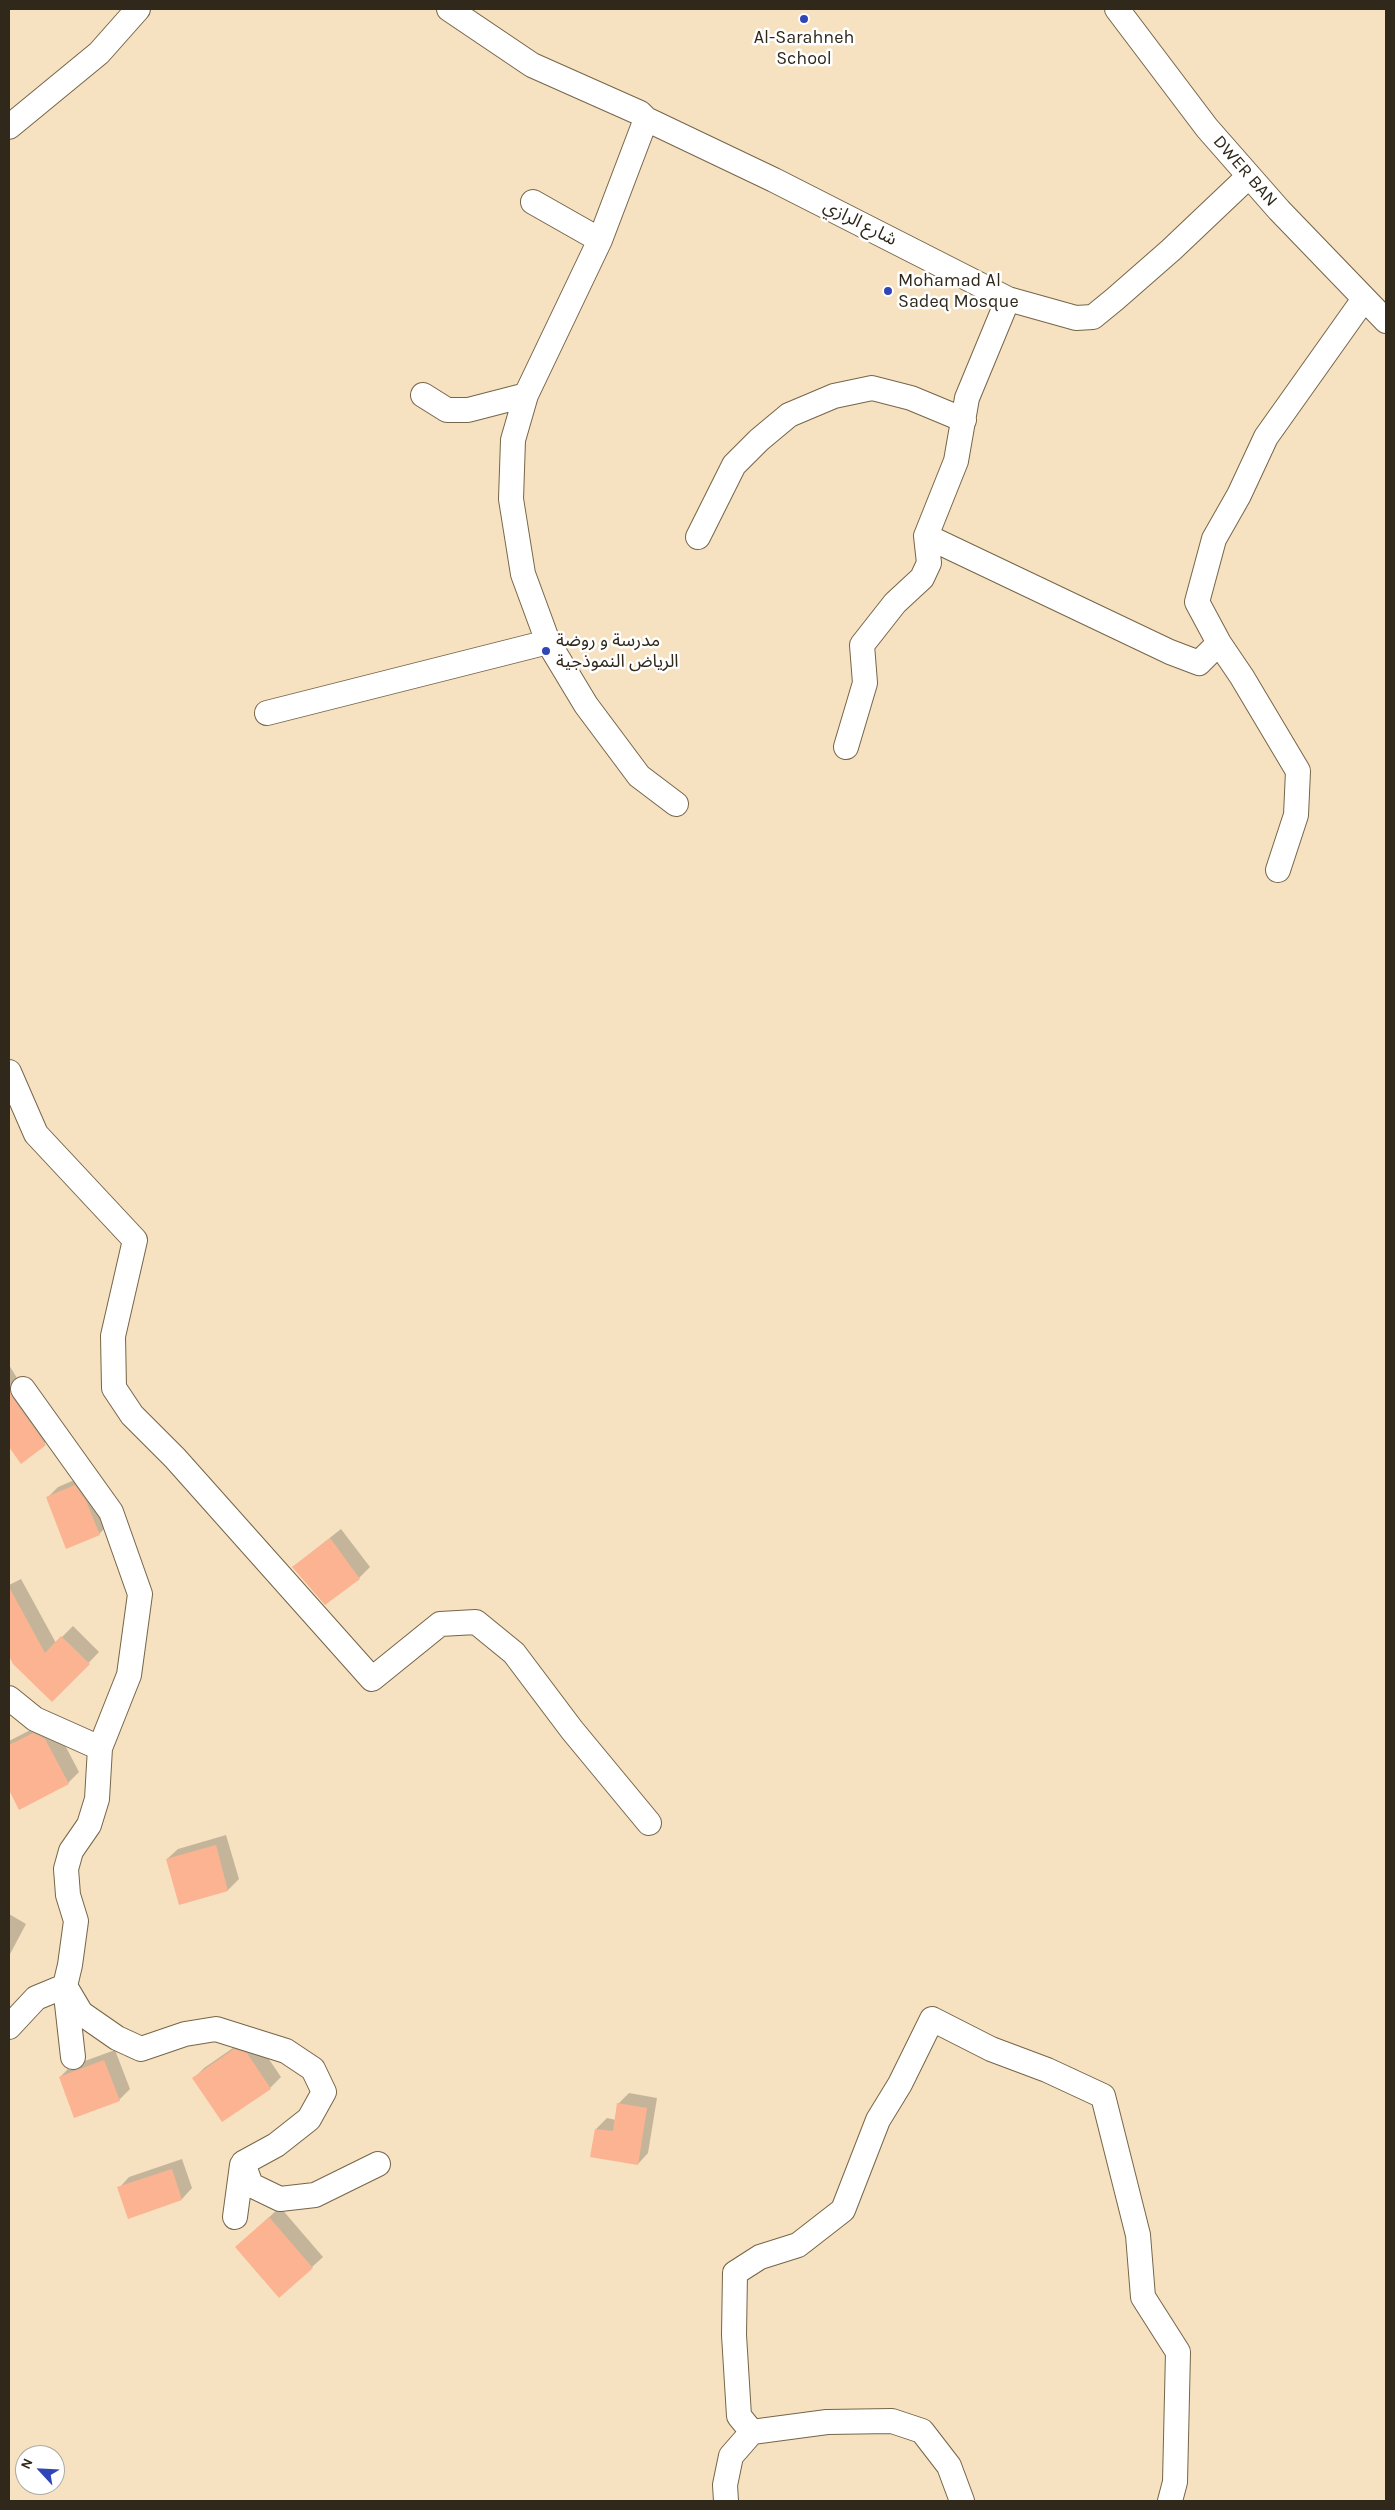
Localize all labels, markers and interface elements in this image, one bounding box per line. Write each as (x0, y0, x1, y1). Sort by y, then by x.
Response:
marker: Al-Sarahneh School (798, 13, 810, 25)
place label: Al-Sarahneh School (754, 27, 854, 70)
street label: DWER BAN (1208, 131, 1282, 211)
street label: شارع الرازي (820, 195, 900, 251)
place label: Mohamad Al Sadeq Mosque (898, 270, 1019, 312)
marker: Mohamad Al Sadeq Mosque (882, 285, 894, 297)
place label: مدرسة و روضة الرياض النموذجية (556, 630, 679, 672)
marker: مدرسة و روضة الرياض النموذجية (540, 645, 552, 657)
north arrow (15, 2445, 65, 2495)
text: N (17, 2456, 37, 2472)

